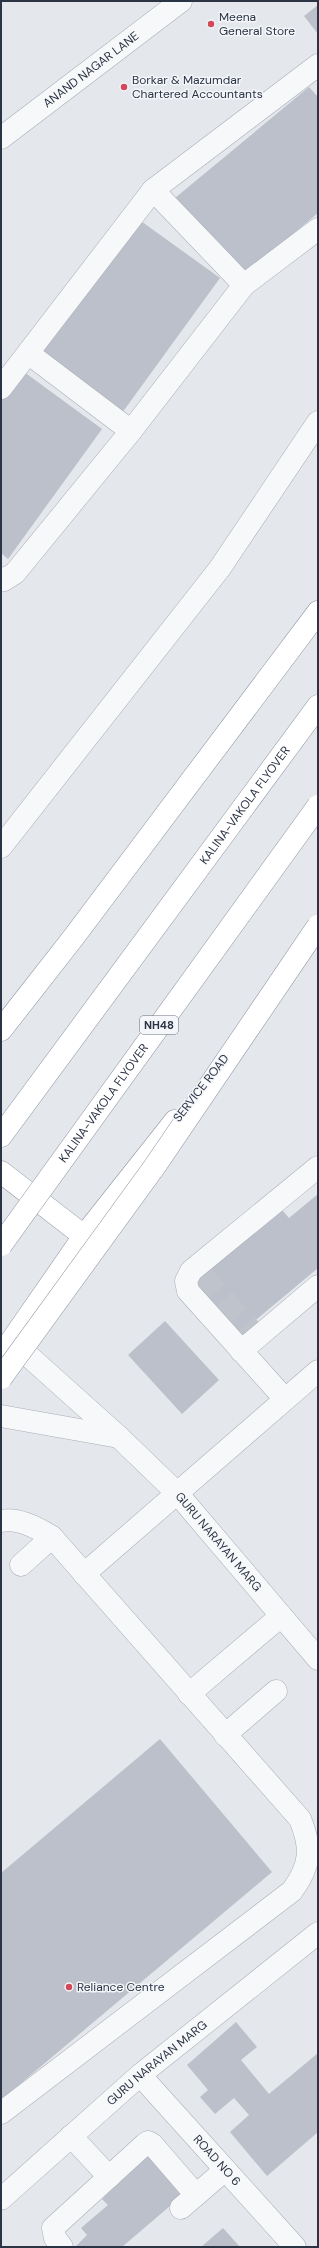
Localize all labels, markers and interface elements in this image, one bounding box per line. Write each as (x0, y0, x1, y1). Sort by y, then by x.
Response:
place label: Meena General Store (219, 9, 295, 39)
marker: Meena General Store (206, 19, 216, 29)
street label: ANAND NAGAR LANE (40, 28, 142, 111)
place label: Borkar & Mazumdar Chartered Accountants (132, 72, 263, 102)
marker: Borkar & Mazumdar Chartered Accountants (119, 82, 129, 92)
street label: KALINA-VAKOLA FLYOVER (196, 743, 294, 868)
road number: NH48 (140, 1016, 178, 1034)
street label: KALINA-VAKOLA FLYOVER (55, 1040, 152, 1166)
street label: SERVICE ROAD (169, 1051, 233, 1125)
street label: GURU NARAYAN MARG (172, 1489, 265, 1595)
place label: Reliance Centre (77, 1979, 165, 1995)
marker: Reliance Centre (64, 1982, 74, 1992)
street label: GURU NARAYAN MARG (103, 2017, 210, 2109)
street label: ROAD NO 6 (190, 2131, 244, 2189)

